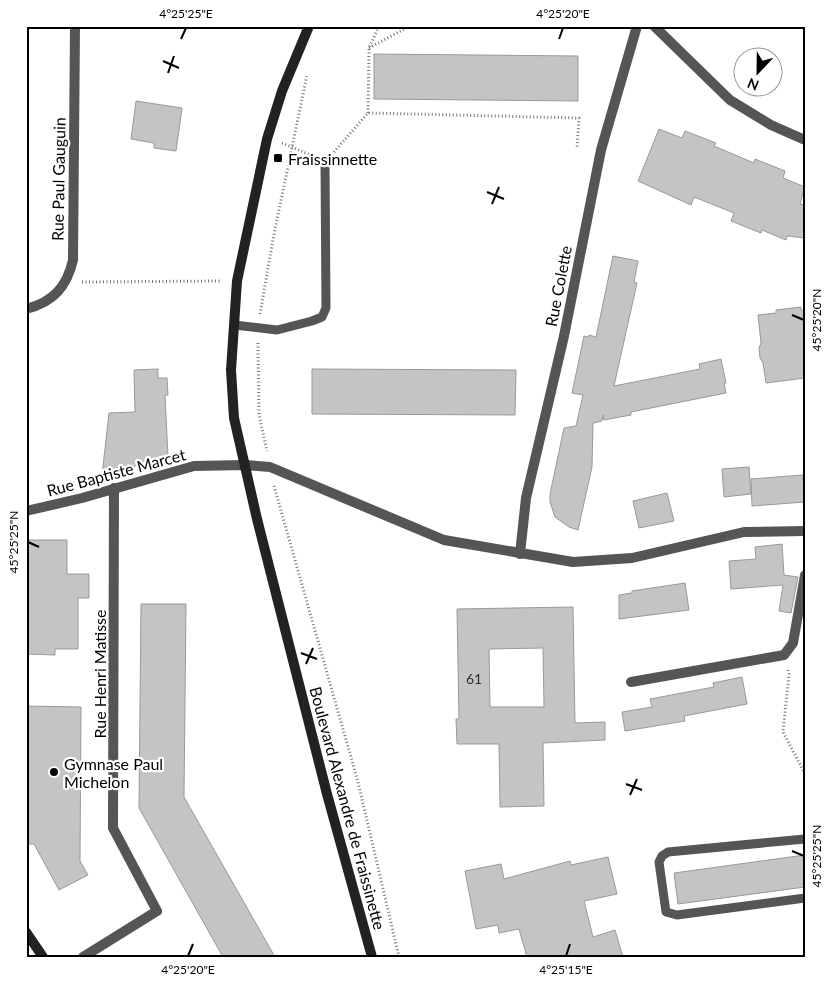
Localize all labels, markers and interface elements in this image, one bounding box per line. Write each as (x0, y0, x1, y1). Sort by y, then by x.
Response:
text: 4°25'25"E (159, 6, 213, 21)
text: 4°25'20"E (536, 6, 590, 21)
north arrow (734, 48, 784, 98)
text: N (745, 75, 761, 94)
street label: Rue Paul Gauguin (47, 117, 69, 241)
place label: Fraissinnette (288, 149, 377, 168)
marker: Fraissinnette (272, 152, 284, 164)
street label: Rue Colette (541, 244, 575, 328)
text: 45°25'20"N (809, 289, 824, 351)
street label: Rue Baptiste Marcet (45, 444, 188, 500)
text: 45°25'25"N (6, 511, 21, 573)
street label: Rue Henri Matisse (90, 610, 109, 738)
house number: 61 (466, 670, 482, 687)
street label: Boulevard Alexandre de Fraissinette (306, 684, 390, 932)
place label: Gymnase Paul Michelon (64, 754, 163, 791)
marker: Gymnase Paul Michelon (48, 766, 60, 778)
text: 45°25'25"N (809, 825, 824, 887)
text: 4°25'20"E (161, 962, 215, 977)
text: 4°25'15"E (539, 962, 593, 977)

